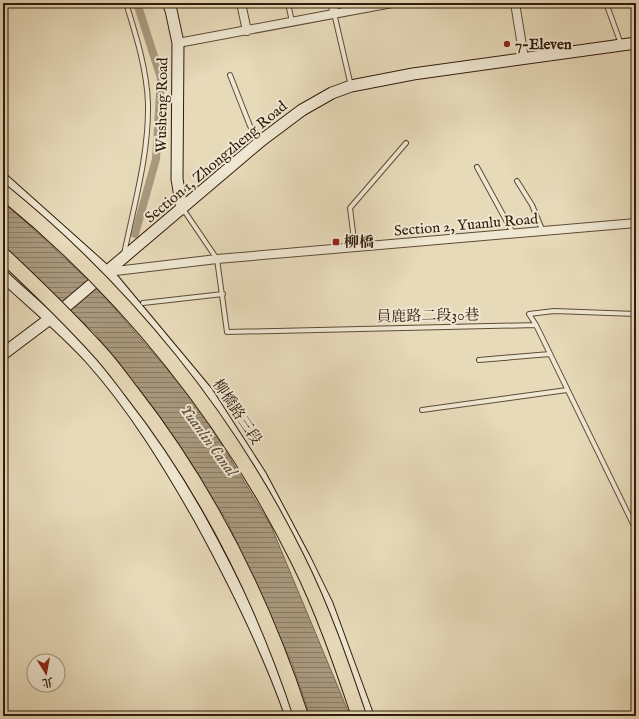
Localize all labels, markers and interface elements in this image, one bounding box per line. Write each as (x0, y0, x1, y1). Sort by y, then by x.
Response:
place label: 7-Eleven (515, 35, 572, 54)
marker: 7-Eleven (502, 39, 512, 49)
street label: Wusheng Road (152, 56, 172, 153)
street label: Section 1, Zhongzheng Road (141, 96, 292, 227)
street label: Section 2, Yuanlu Road (393, 209, 540, 241)
place label: 柳橋 (344, 233, 374, 252)
marker: 柳橋 (331, 237, 341, 247)
street label: 員鹿路二段30巷 (376, 306, 480, 326)
street label: 柳橋路三段 (208, 376, 266, 448)
water label: Yuanlin Canal (175, 401, 241, 482)
north arrow (26, 653, 66, 693)
text: 北 (41, 674, 54, 690)

